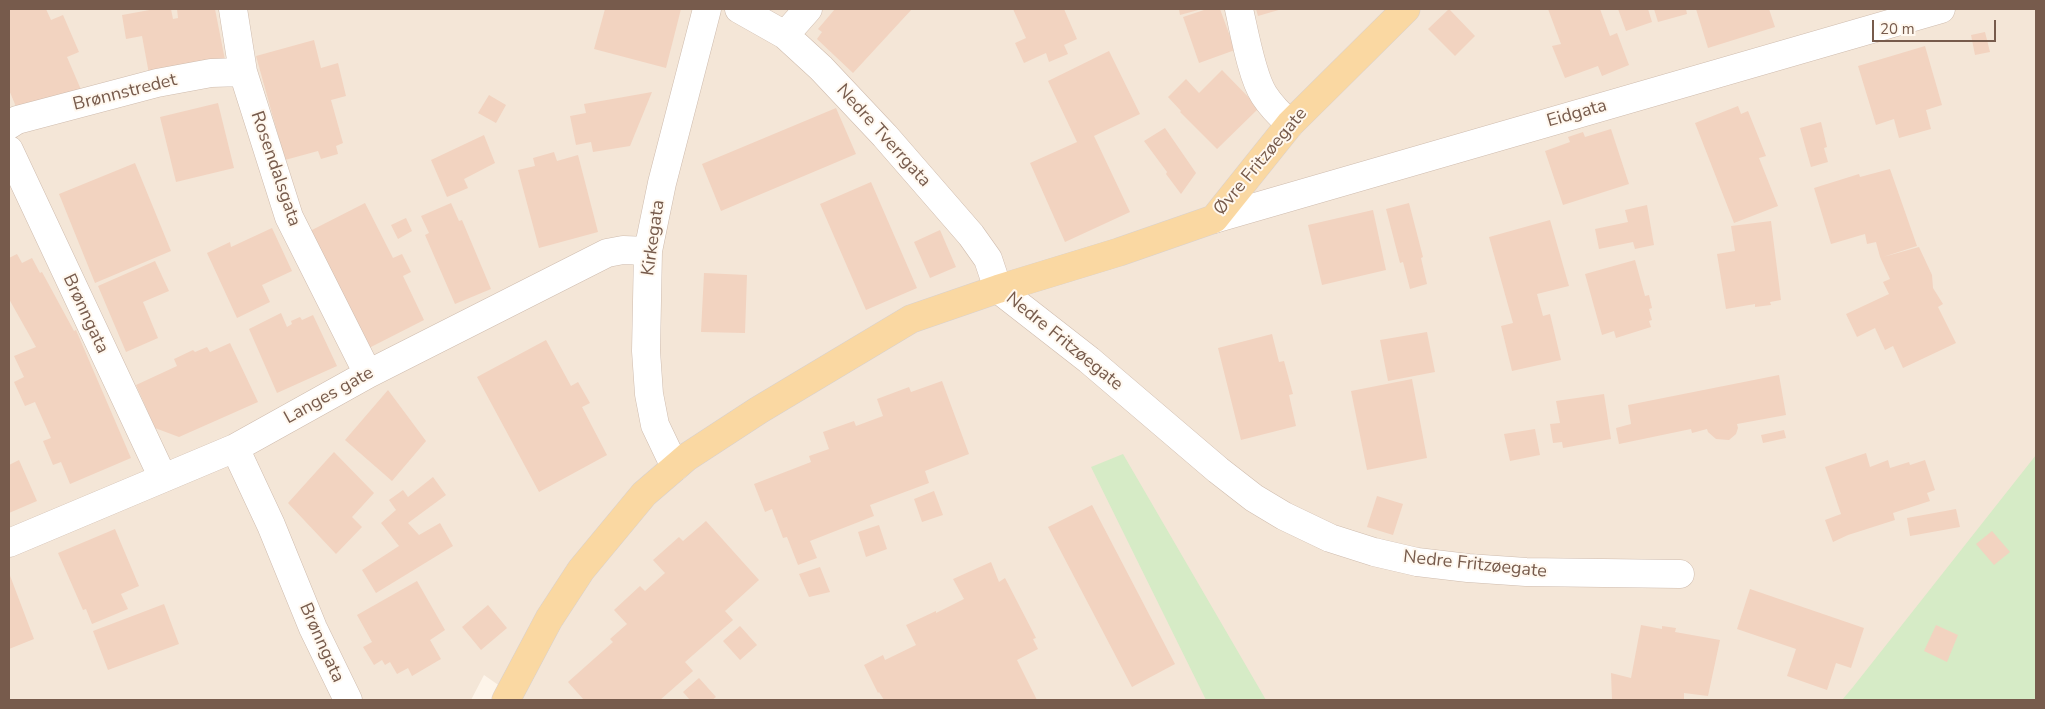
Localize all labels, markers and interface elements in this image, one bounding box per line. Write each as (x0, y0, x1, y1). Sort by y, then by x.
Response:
scale bar (1875, 10, 1999, 42)
text: 20 m (1880, 19, 1915, 39)
street label: Brønnstredet (71, 70, 179, 116)
street label: Nedre Tverrgata (831, 80, 935, 192)
street label: Eidgata (1545, 95, 1609, 133)
street label: Øvre Fritzøegate (1210, 104, 1312, 220)
street label: Rosendalsgata (245, 109, 305, 229)
street label: Kirkegata (638, 199, 670, 277)
street label: Brønngata (57, 271, 113, 357)
street label: Nedre Fritzøegate (1001, 288, 1127, 396)
street label: Langes gate (281, 363, 377, 429)
street label: Nedre Fritzøegate (1402, 547, 1548, 583)
street label: Brønngata (294, 600, 348, 686)

